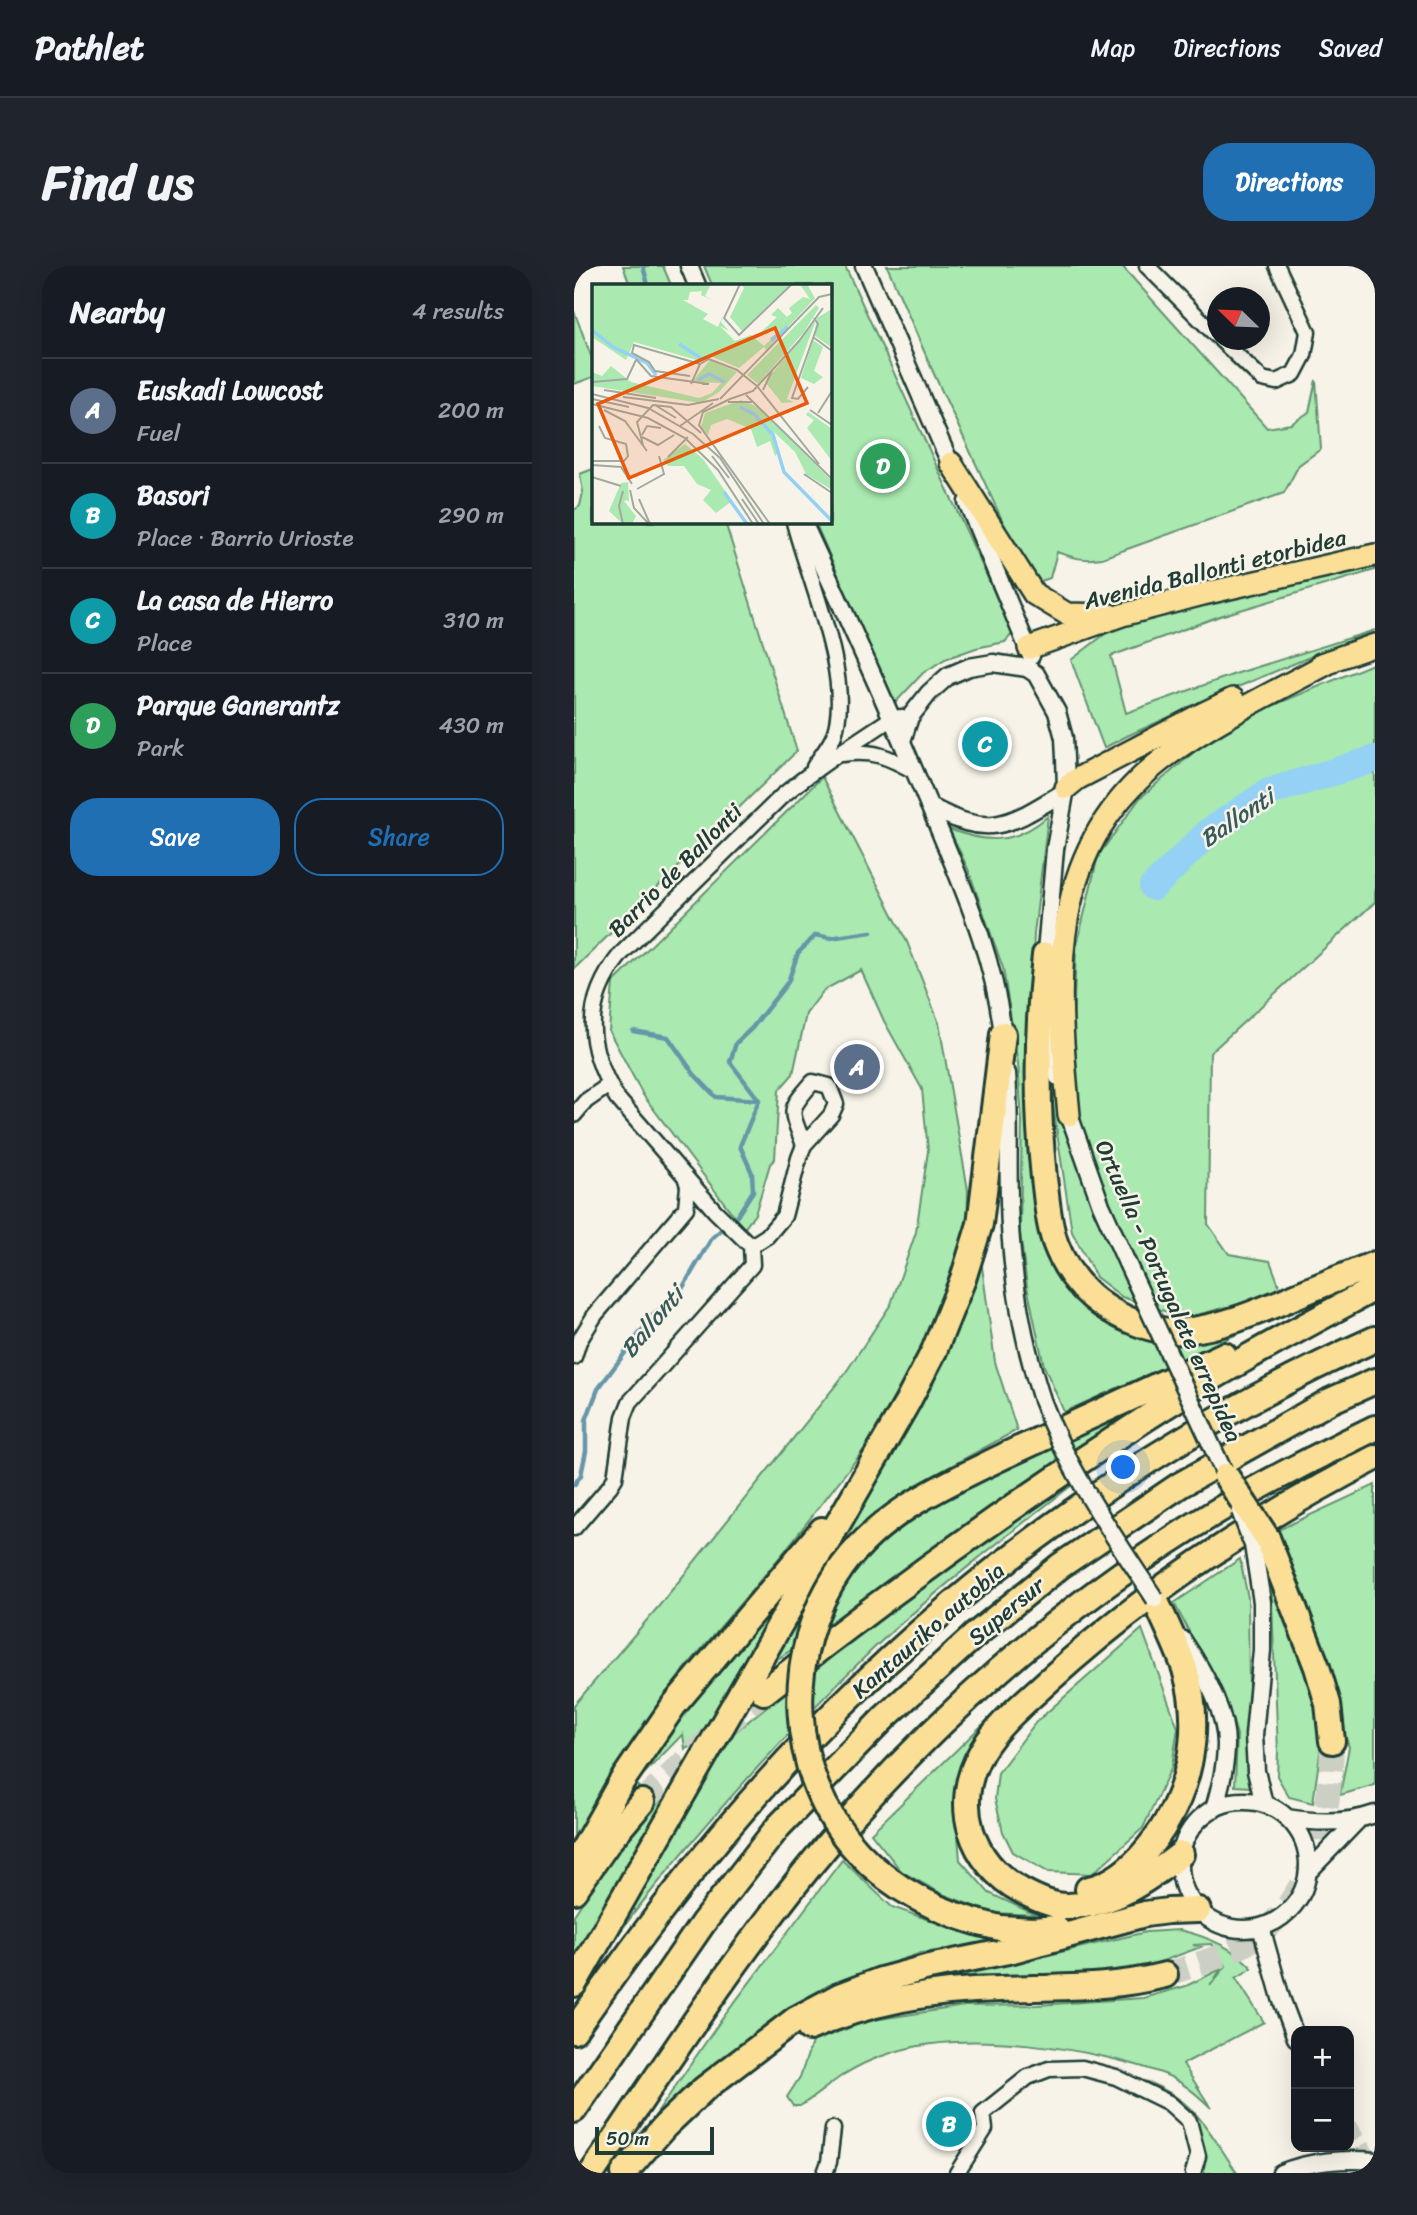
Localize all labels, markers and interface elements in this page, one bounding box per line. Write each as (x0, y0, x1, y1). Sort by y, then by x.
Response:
text: Pathlet (35, 19, 144, 77)
text: Map (1091, 27, 1135, 69)
text: Directions (1173, 27, 1281, 69)
text: Saved (1319, 27, 1382, 69)
text: Find us (42, 139, 194, 226)
button: Directions (1203, 143, 1375, 221)
inset map (592, 284, 831, 523)
text: Nearby (70, 285, 165, 339)
north arrow (1207, 287, 1270, 350)
text: 4 results (412, 291, 504, 332)
text: Euskadi Lowcost (137, 367, 323, 413)
text: A (85, 390, 101, 431)
text: 200 m (438, 390, 504, 431)
text: Fuel (137, 413, 180, 454)
pin: D (860, 440, 906, 492)
text: Basori (137, 472, 209, 518)
text: B (86, 495, 100, 536)
text: 290 m (438, 495, 504, 536)
street label: Avenida Ballonti etorbidea (1079, 517, 1351, 622)
text: Place · Barrio Urioste (137, 518, 354, 559)
text: La casa de Hierro (137, 577, 333, 623)
text: C (86, 600, 100, 641)
text: 310 m (443, 600, 504, 641)
text: Place (137, 623, 192, 664)
text: Parque Ganerantz (137, 682, 340, 728)
text: D (86, 705, 100, 746)
text: 430 m (439, 705, 504, 746)
pin: C (962, 718, 1008, 770)
text: Park (137, 728, 184, 769)
water label: Ballonti (1191, 775, 1287, 859)
street label: Barrio de Ballonti (598, 792, 753, 948)
button: Save (70, 798, 280, 876)
button: Share (294, 798, 504, 876)
pin: A (834, 1041, 880, 1093)
street label: Ortuella - Portugalete errepidea (1083, 1133, 1254, 1449)
water label: Ballonti (609, 1273, 698, 1367)
your location (1106, 1450, 1140, 1484)
street label: Kantauriko autobia (842, 1551, 1015, 1709)
street label: Supersur (958, 1565, 1056, 1656)
map controls (1291, 2026, 1354, 2152)
button: + (1291, 2026, 1354, 2089)
button: − (1291, 2089, 1354, 2152)
pin: B (926, 2098, 972, 2150)
text: 50 m (606, 2122, 649, 2155)
scale bar (595, 2124, 714, 2156)

